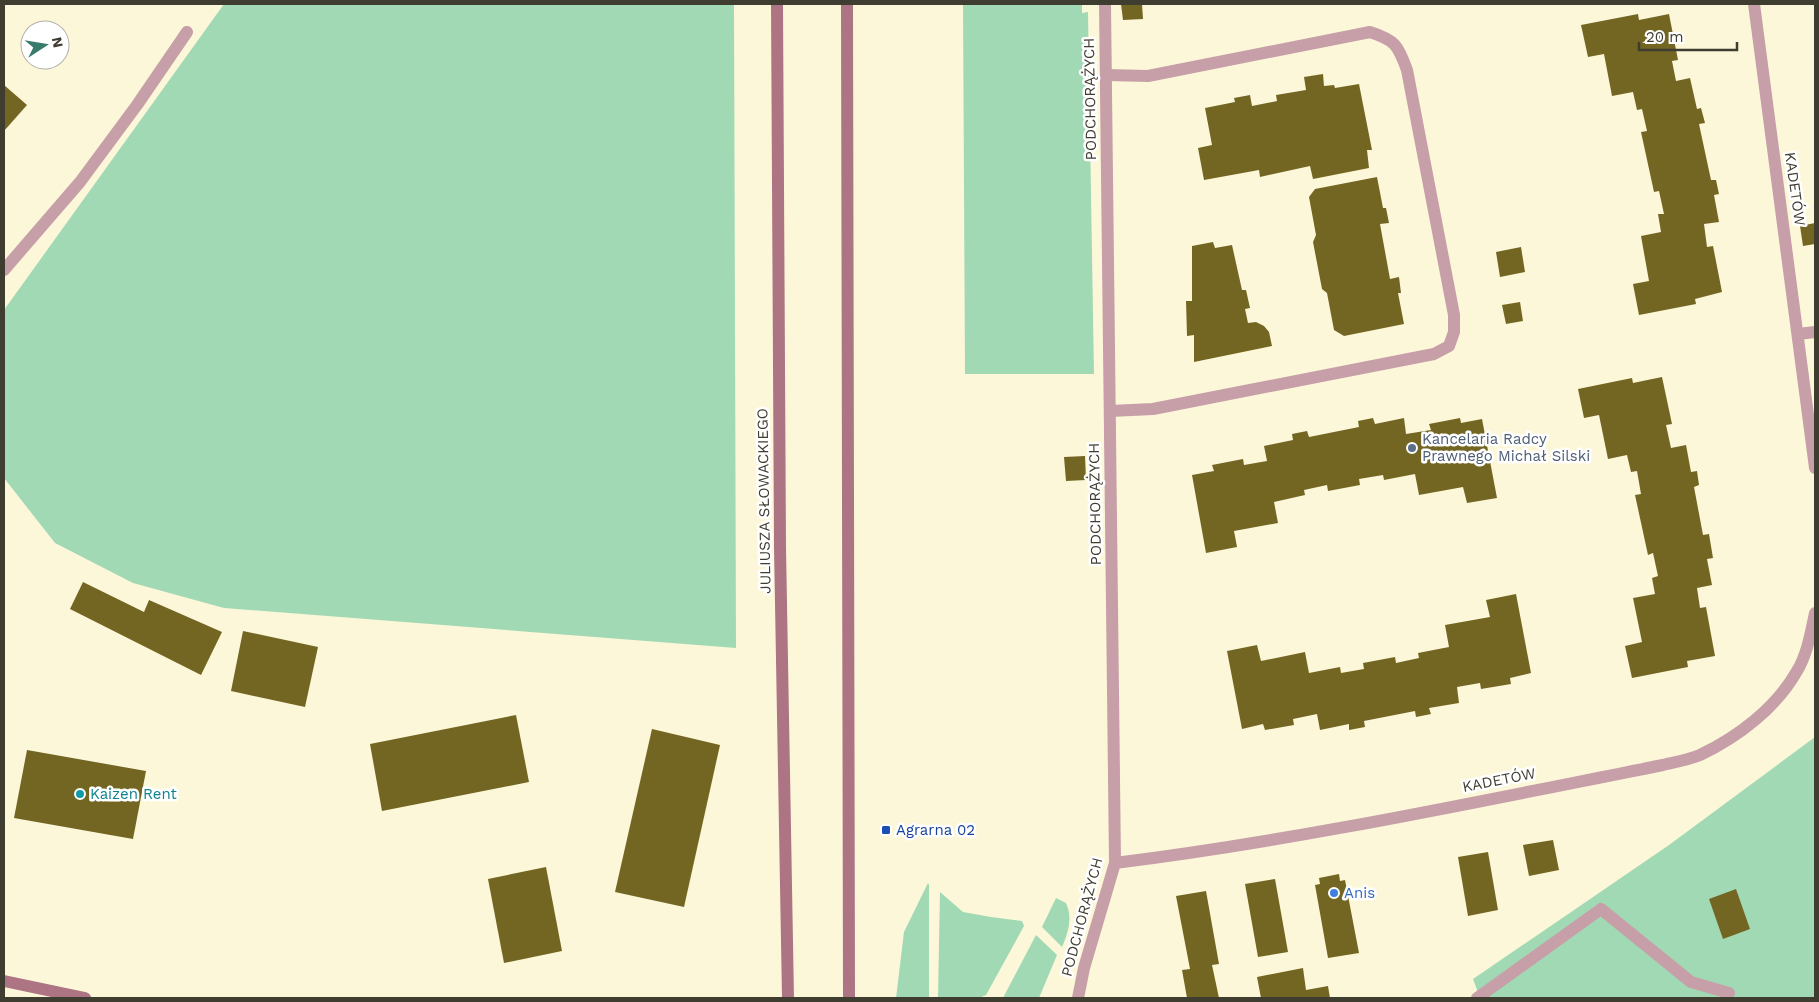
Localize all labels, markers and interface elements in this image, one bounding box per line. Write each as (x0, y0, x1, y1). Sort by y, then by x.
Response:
north arrow (20, 20, 70, 70)
scale bar (1639, 20, 1736, 52)
text: 20 m (1646, 28, 1684, 46)
text: N (49, 36, 67, 49)
street label: PODCHORĄŻYCH (1080, 38, 1100, 160)
street label: KADETÓW (1781, 151, 1810, 227)
street label: JULIUSZA SŁOWACKIEGO (753, 408, 775, 594)
place label: Kancelaria Radcy Prawnego Michał Silski (1422, 430, 1590, 465)
marker: Kancelaria Radcy Prawnego Michał Silski (1406, 442, 1418, 454)
street label: PODCHORĄŻYCH (1085, 443, 1105, 565)
street label: KADETÓW (1461, 763, 1537, 796)
place label: Kaizen Rent (90, 785, 178, 803)
marker: Kaizen Rent (74, 788, 86, 800)
place label: Agrarna 02 (896, 821, 975, 839)
marker: Agrarna 02 (880, 824, 892, 836)
street label: PODCHORĄŻYCH (1057, 855, 1107, 979)
place label: Anis (1344, 884, 1375, 902)
marker: Anis (1328, 887, 1340, 899)

